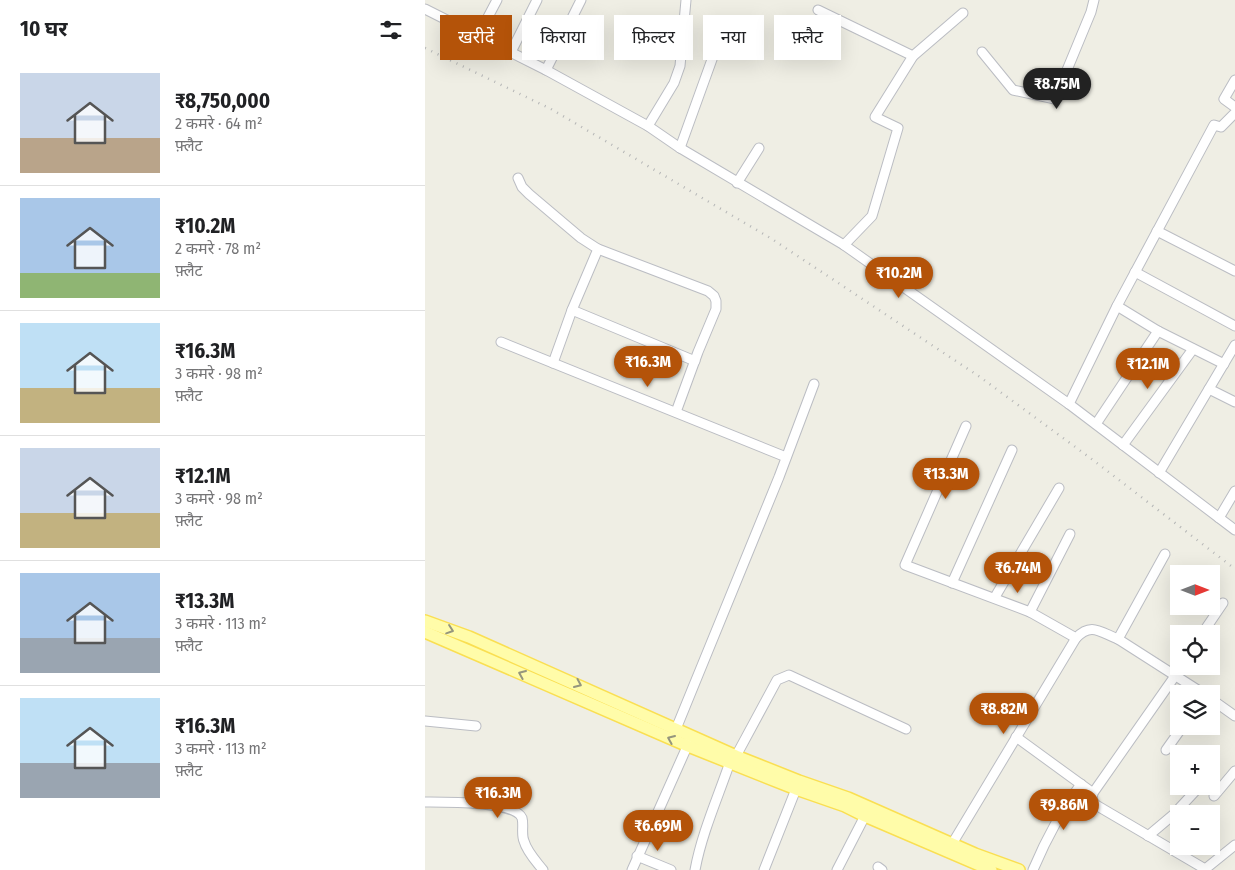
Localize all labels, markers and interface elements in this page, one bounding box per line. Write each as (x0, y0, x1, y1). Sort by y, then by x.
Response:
chip: खरीदें (440, 15, 512, 60)
chip: किराया (522, 15, 604, 60)
chip: फ़िल्टर (614, 15, 693, 60)
chip: नया (703, 15, 764, 60)
chip: फ़्लैट (774, 15, 841, 60)
text: 10 घर (20, 16, 68, 42)
icon: filters (377, 16, 405, 44)
pin: ₹8.75M (1016, 68, 1098, 110)
text: ₹8.75M (1034, 74, 1080, 93)
text: ₹8,750,000 (175, 88, 270, 114)
icon: home (60, 93, 120, 153)
text: 2 कमरे · 64 m² (175, 114, 263, 133)
text: फ़्लैट (175, 136, 203, 155)
text: ₹10.2M (175, 213, 235, 239)
icon: home (60, 218, 120, 278)
text: 2 कमरे · 78 m² (175, 239, 261, 258)
pin: ₹10.2M (858, 256, 940, 299)
text: फ़्लैट (175, 261, 203, 280)
text: ₹10.2M (876, 263, 922, 282)
text: ₹16.3M (175, 338, 235, 364)
icon: home (60, 343, 120, 403)
pin: ₹16.3M (607, 346, 689, 388)
pin: ₹12.1M (1107, 348, 1189, 390)
text: ₹16.3M (625, 352, 671, 371)
text: ₹12.1M (1127, 354, 1169, 373)
text: 3 कमरे · 98 m² (175, 364, 263, 383)
text: फ़्लैट (175, 386, 203, 405)
pin: ₹13.3M (905, 458, 987, 500)
text: ₹12.1M (175, 463, 231, 489)
text: ₹13.3M (923, 464, 969, 483)
icon: home (60, 468, 120, 528)
text: 3 कमरे · 98 m² (175, 489, 263, 508)
text: फ़्लैट (175, 511, 203, 530)
pin: ₹6.74M (977, 552, 1059, 594)
text: ₹6.74M (995, 558, 1041, 577)
north arrow (1170, 565, 1220, 615)
map controls (1170, 565, 1220, 855)
text: ₹13.3M (175, 588, 234, 614)
icon: home (60, 593, 120, 653)
text: 3 कमरे · 113 m² (175, 614, 267, 633)
one-way arrow (446, 624, 454, 634)
button: locate (1170, 625, 1220, 675)
text: फ़्लैट (175, 636, 203, 655)
one-way arrow (518, 670, 527, 681)
one-way arrow (573, 678, 582, 688)
button: layers (1170, 685, 1220, 735)
pin: ₹8.82M (963, 692, 1045, 735)
text: ₹8.82M (980, 699, 1028, 718)
text: ₹16.3M (175, 713, 235, 739)
icon: home (60, 718, 120, 778)
one-way arrow (667, 734, 676, 745)
text: 3 कमरे · 113 m² (175, 739, 267, 758)
button: + (1170, 745, 1220, 795)
text: फ़्लैट (175, 761, 203, 780)
pin: ₹16.3M (457, 776, 539, 819)
text: ₹16.3M (475, 783, 521, 802)
pin: ₹9.86M (1023, 788, 1105, 831)
text: ₹9.86M (1040, 795, 1088, 814)
button: − (1170, 805, 1220, 855)
pin: ₹6.69M (617, 810, 699, 852)
text: ₹6.69M (634, 816, 682, 835)

